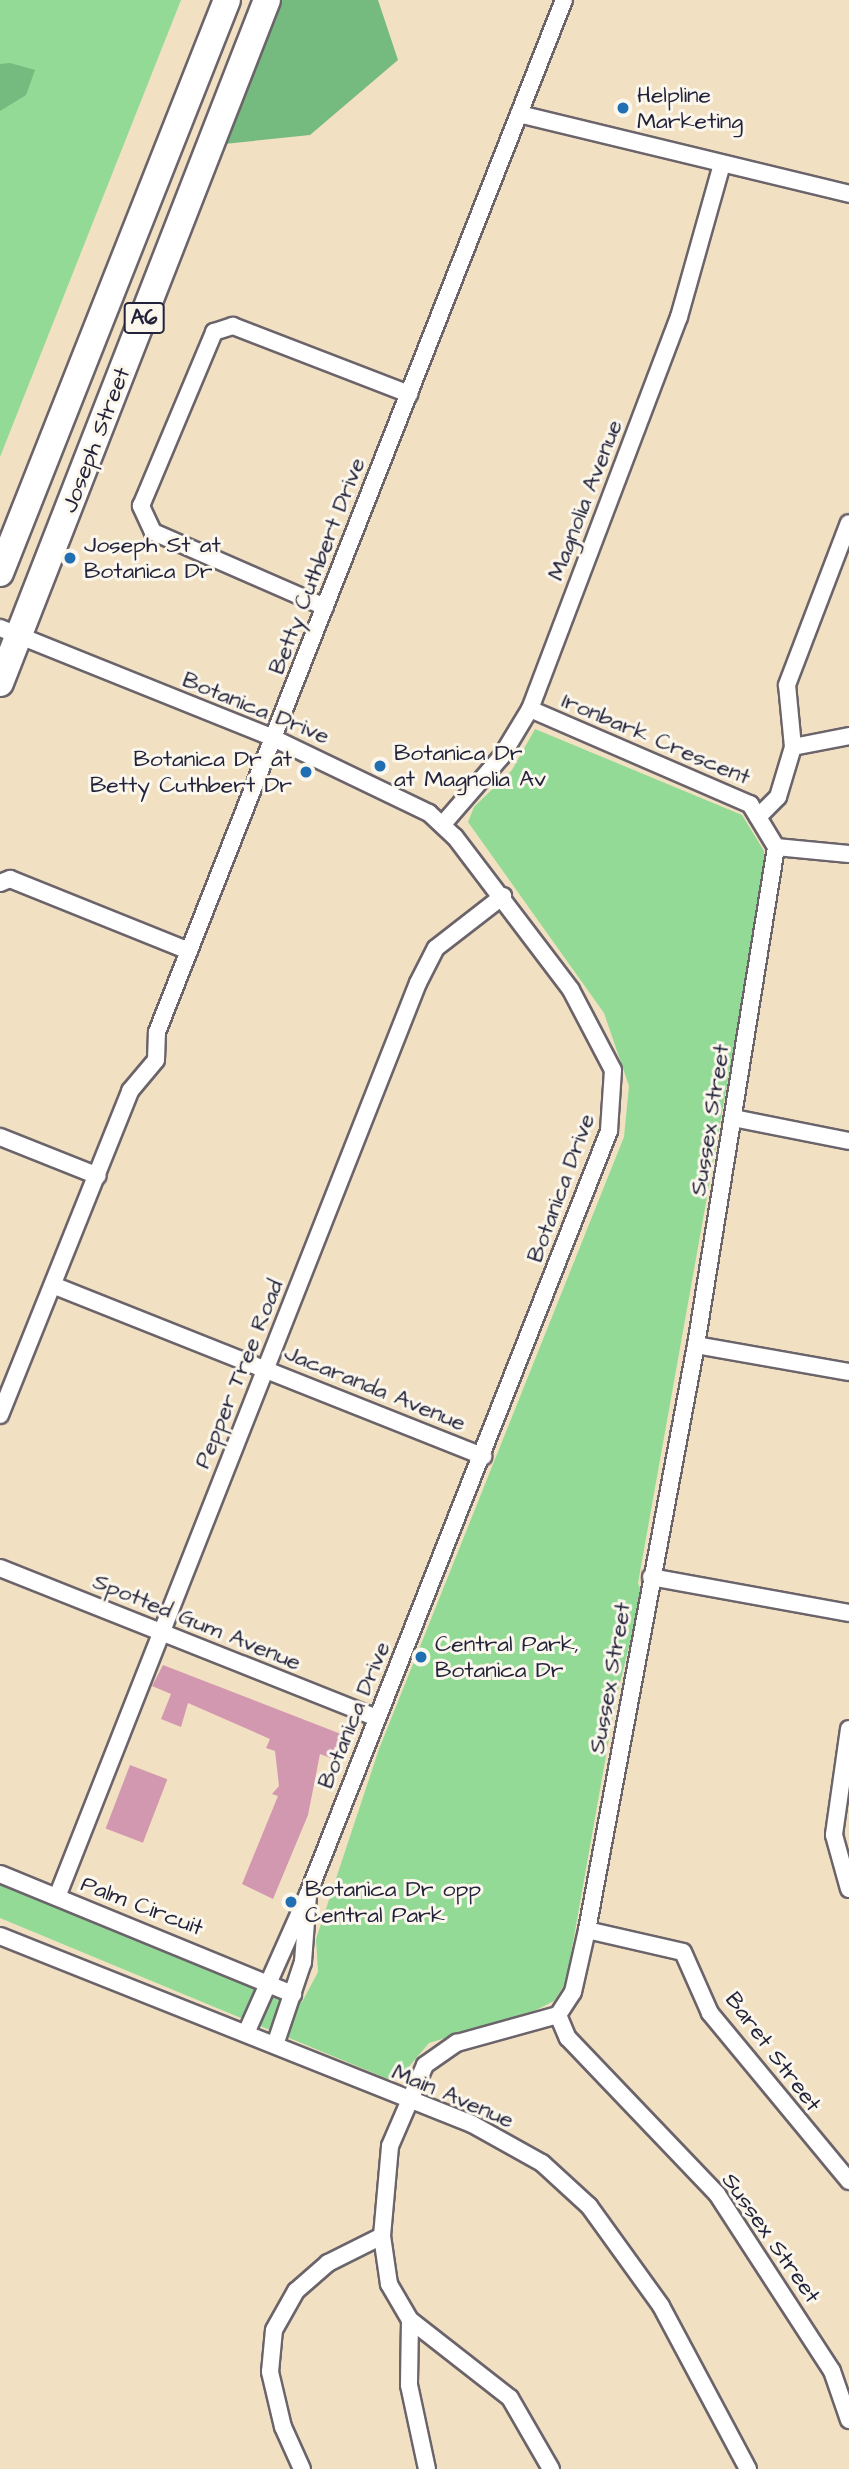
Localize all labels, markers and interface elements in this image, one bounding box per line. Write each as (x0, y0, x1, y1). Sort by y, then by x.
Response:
place label: Helpline Marketing (637, 81, 743, 135)
marker: Helpline Marketing (615, 100, 631, 116)
road number: A6 (123, 300, 165, 336)
street label: Joseph Street (56, 363, 136, 517)
street label: Magnolia Avenue (542, 416, 628, 584)
street label: Betty Cuthbert Drive (263, 454, 371, 678)
place label: Joseph St at Botanica Dr (84, 531, 221, 585)
marker: Joseph St at Botanica Dr (62, 550, 78, 566)
street label: Botanica Drive (178, 666, 334, 750)
street label: Ironbark Crescent (558, 687, 754, 791)
place label: Botanica Dr at Magnolia Av (394, 739, 546, 793)
place label: Botanica Dr at Betty Cuthbert Dr (90, 745, 292, 799)
marker: Botanica Dr at Magnolia Av (372, 758, 388, 774)
marker: Botanica Dr at Betty Cuthbert Dr (298, 764, 314, 780)
street label: Sussex Street (684, 1042, 736, 1198)
street label: Botanica Drive (521, 1110, 601, 1266)
street label: Pepper Tree Road (189, 1276, 289, 1472)
street label: Jacaranda Avenue (280, 1339, 470, 1437)
street label: Spotted Gum Avenue (89, 1568, 305, 1676)
street label: Sussex Street (583, 1600, 637, 1756)
place label: Central Park, Botanica Dr (435, 1630, 579, 1684)
street label: Botanica Drive (312, 1637, 396, 1793)
marker: Central Park, Botanica Dr (413, 1649, 429, 1665)
street label: Palm Circuit (77, 1870, 207, 1942)
place label: Botanica Dr opp Central Park (305, 1875, 481, 1929)
marker: Botanica Dr opp Central Park (283, 1894, 299, 1910)
street label: Baret Street (719, 1987, 827, 2117)
street label: Main Avenue (388, 2058, 518, 2134)
street label: Sussex Street (716, 2167, 826, 2309)

